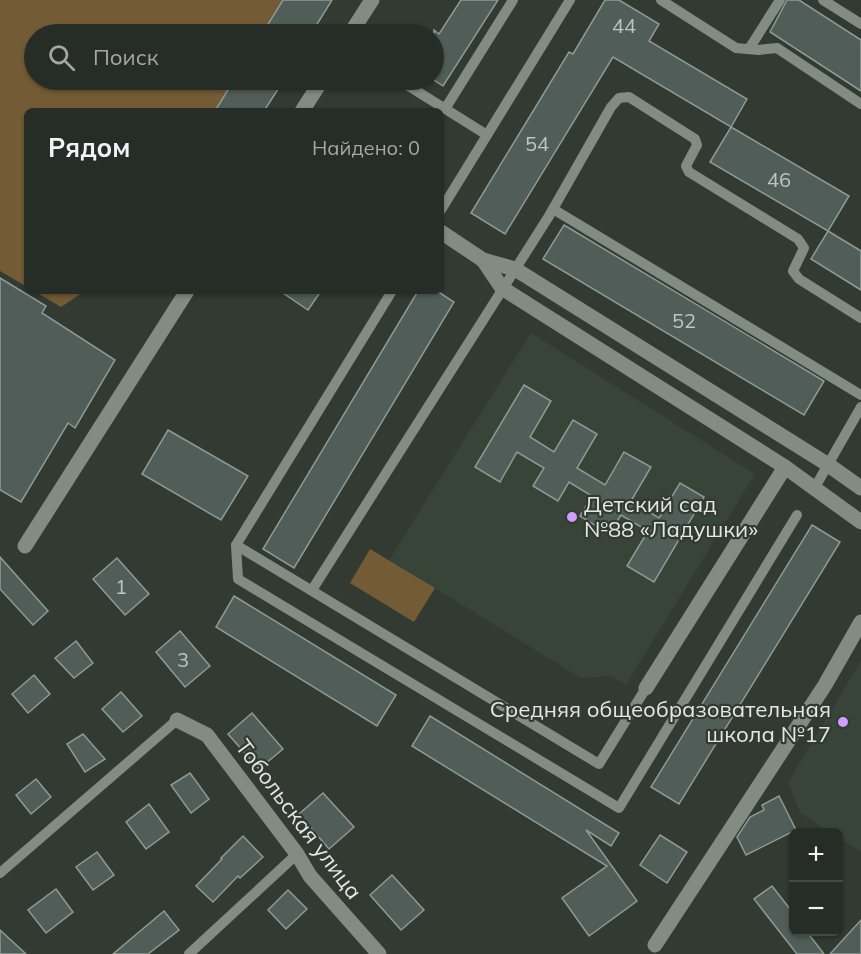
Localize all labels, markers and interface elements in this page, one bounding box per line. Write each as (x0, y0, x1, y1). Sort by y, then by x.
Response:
house number: 44 (612, 13, 636, 38)
search box (24, 24, 444, 90)
icon: search (45, 41, 78, 74)
text: Поиск (93, 43, 159, 71)
text: Рядом (48, 131, 131, 164)
house number: 54 (525, 131, 549, 156)
text: Найдено: 0 (312, 135, 420, 160)
house number: 46 (767, 167, 791, 192)
house number: 52 (672, 308, 696, 333)
place label: Детский сад №88 «Ладушки» (584, 490, 758, 543)
marker: Детский сад №88 «Ладушки» (565, 510, 579, 524)
house number: 1 (115, 574, 127, 599)
house number: 3 (177, 647, 189, 672)
place label: Средняя общеобразовательная школа №17 (490, 695, 831, 748)
marker: Средняя общеобразовательная школа №17 (836, 715, 850, 729)
street label: Тобольская улица (230, 733, 368, 905)
map controls (789, 828, 843, 936)
button: + (789, 828, 843, 882)
button: − (789, 882, 843, 936)

